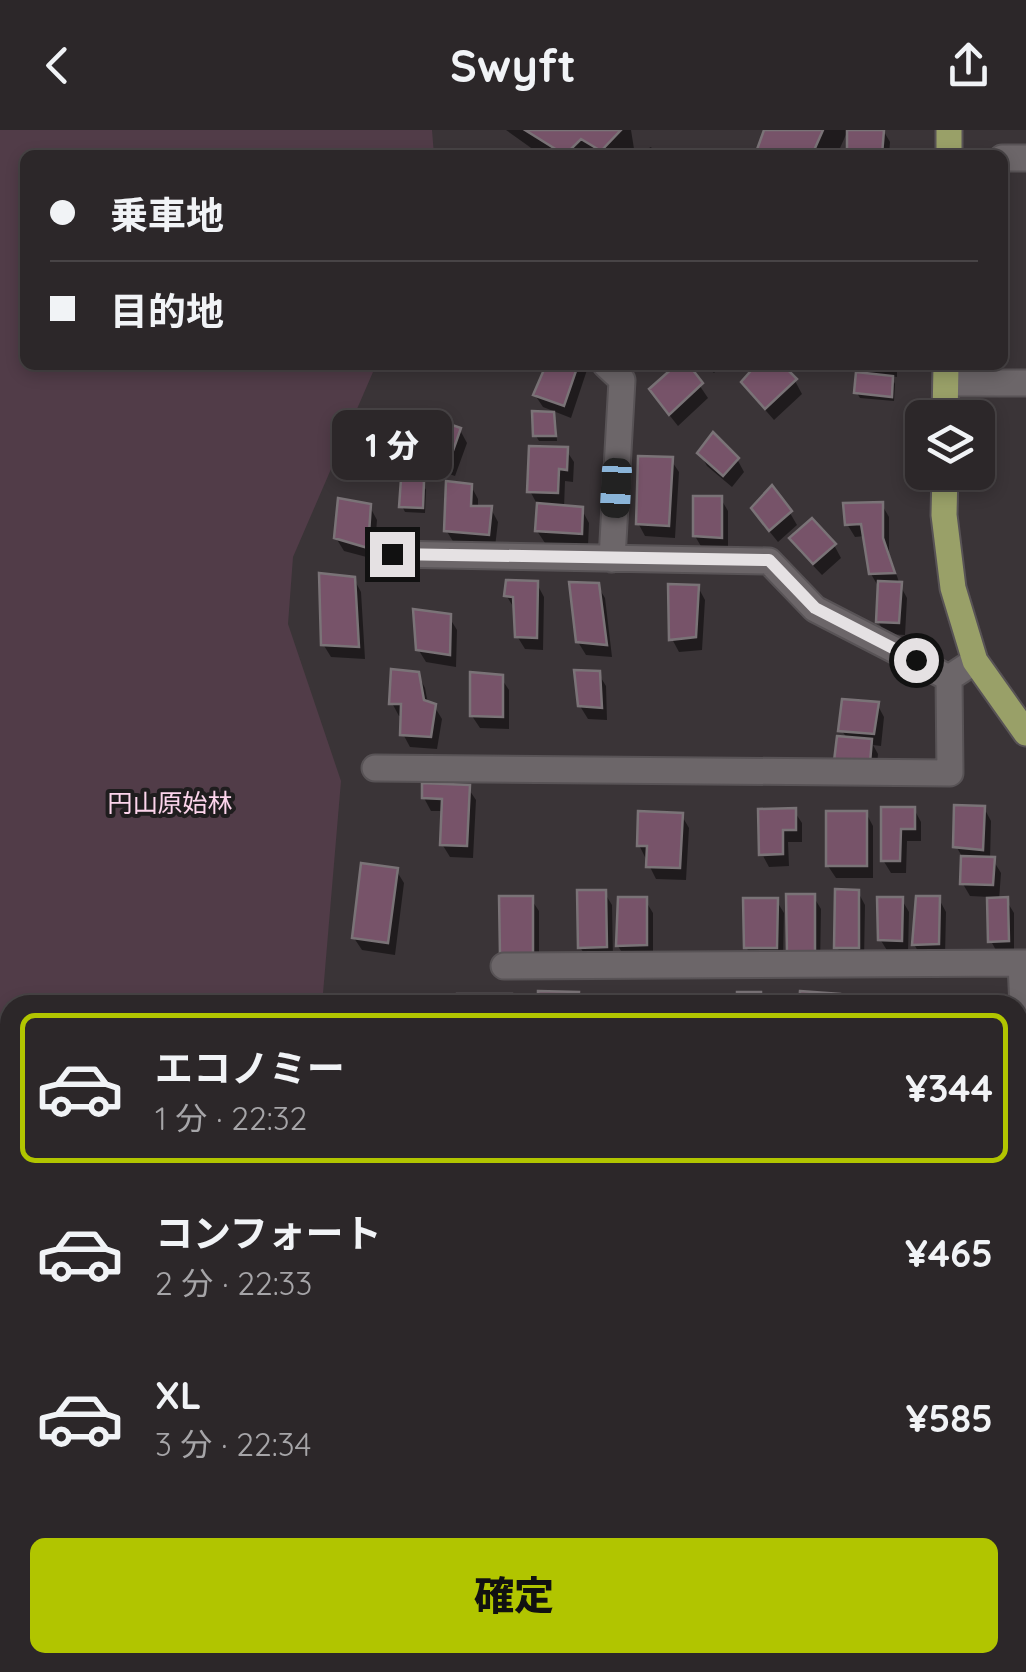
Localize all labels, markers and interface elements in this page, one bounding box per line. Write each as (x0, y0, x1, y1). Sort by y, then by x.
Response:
text: Swyft (450, 37, 576, 93)
icon: back (30, 38, 85, 93)
icon: share (941, 38, 996, 93)
text: 乗車地 (110, 191, 224, 239)
text: 目的地 (110, 287, 224, 335)
map controls (905, 400, 995, 490)
button: layers (905, 400, 995, 490)
callout: 1 分 (332, 409, 452, 479)
text: 1 分 (365, 425, 419, 465)
car (599, 457, 633, 519)
route end (370, 532, 415, 577)
route start (894, 638, 939, 683)
park label: 円山原始林 (107, 787, 233, 818)
icon: car (35, 1043, 125, 1133)
text: エコノミー (155, 1044, 345, 1092)
text: ¥344 (905, 1064, 993, 1112)
text: 1 分 · 22:32 (155, 1098, 307, 1138)
icon: car (35, 1208, 125, 1298)
text: コンフォート (155, 1209, 382, 1257)
text: ¥465 (905, 1229, 993, 1277)
text: 2 分 · 22:33 (155, 1263, 312, 1303)
text: XL (155, 1371, 201, 1419)
icon: car (35, 1373, 125, 1463)
text: ¥585 (906, 1394, 993, 1442)
text: 3 分 · 22:34 (155, 1424, 311, 1464)
button: 確定 (30, 1538, 998, 1653)

